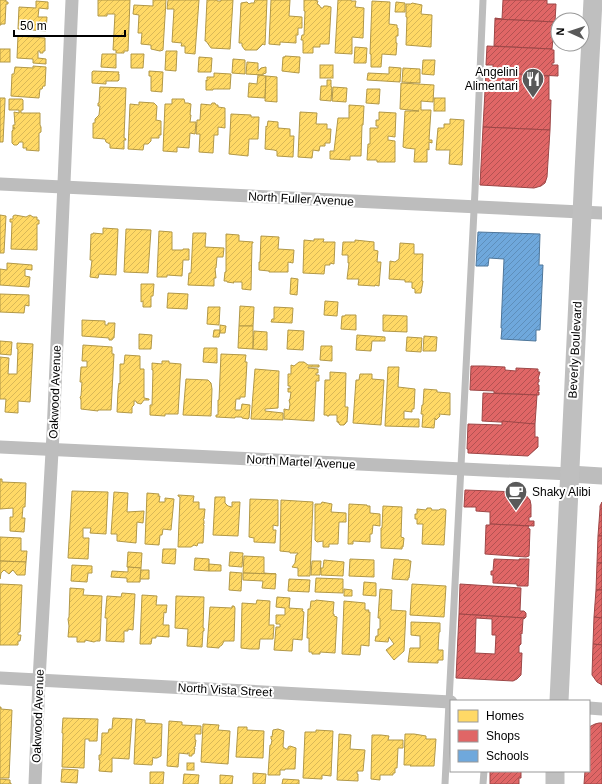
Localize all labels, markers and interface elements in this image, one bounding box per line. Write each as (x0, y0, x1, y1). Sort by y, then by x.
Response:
scale bar (14, 12, 125, 38)
north arrow (550, 12, 590, 52)
text: 50 m (20, 19, 47, 33)
text: N (554, 27, 566, 36)
place label: Angelini Alimentari (465, 65, 518, 93)
restaurant icon: Angelini Alimentari (520, 66, 546, 99)
street label: North Fuller Avenue (248, 189, 355, 209)
street label: Beverly Boulevard (565, 301, 585, 399)
street label: Oakwood Avenue (46, 345, 64, 439)
street label: North Martel Avenue (246, 452, 356, 472)
cafe icon: Shaky Alibi (503, 479, 529, 512)
place label: Shaky Alibi (532, 485, 591, 499)
street label: Oakwood Avenue (29, 669, 47, 763)
street label: North Vista Street (177, 681, 273, 699)
legend (450, 700, 590, 772)
text: Homes (486, 709, 524, 723)
text: Shops (486, 729, 520, 743)
text: Schools (486, 749, 529, 763)

